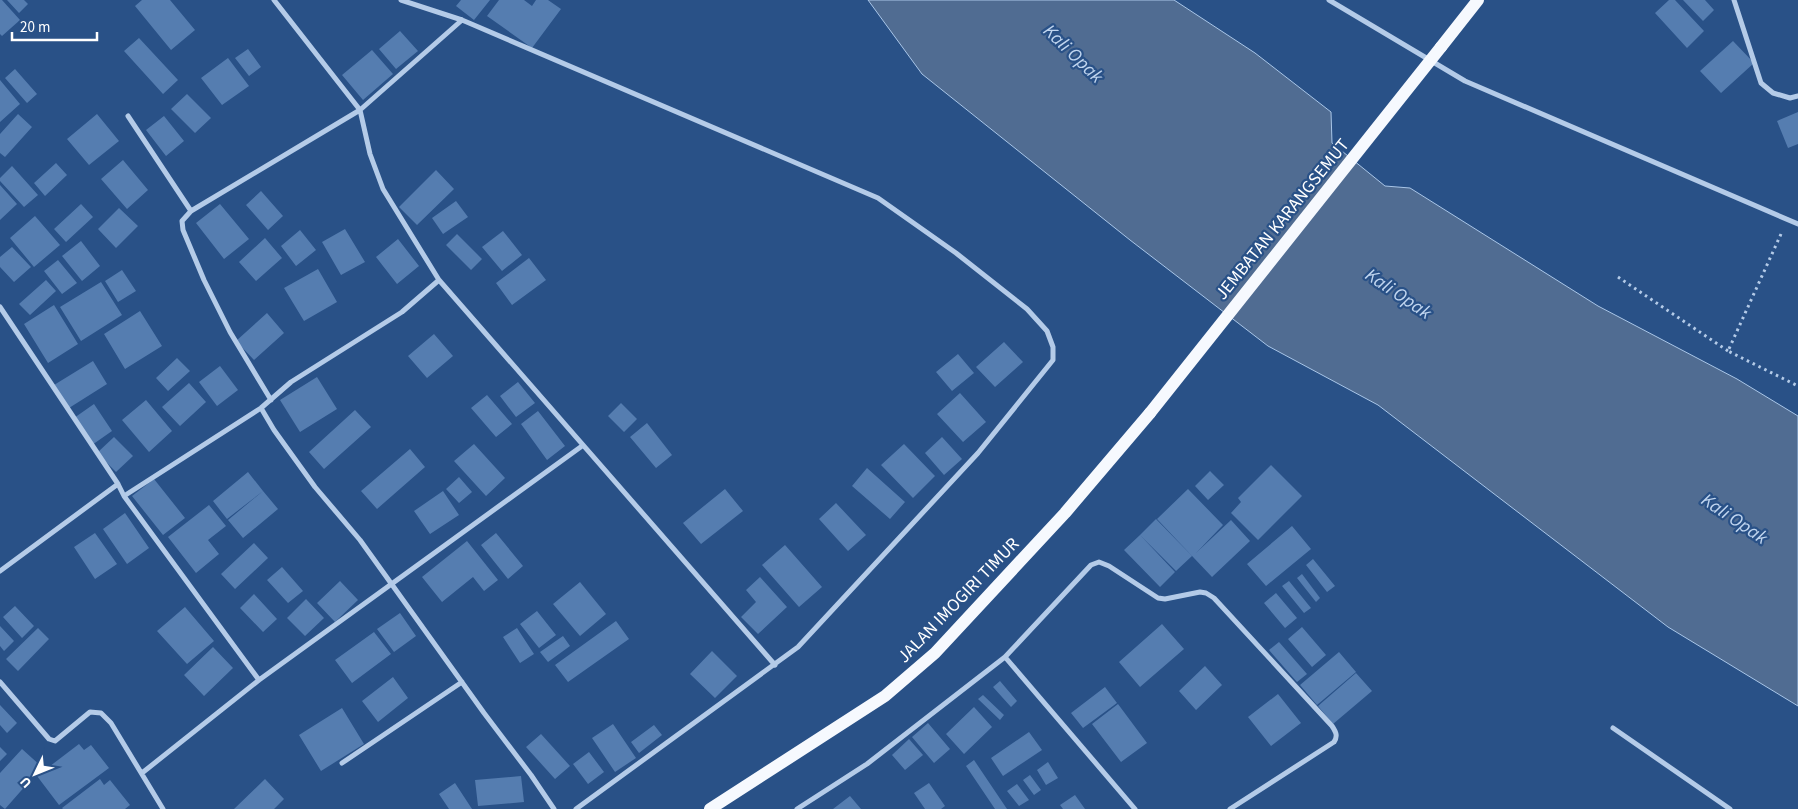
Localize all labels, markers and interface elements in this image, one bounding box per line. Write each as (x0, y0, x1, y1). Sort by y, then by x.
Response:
scale bar (12, 10, 98, 42)
text: 20 m (20, 17, 50, 38)
water label: Kali Opak (1037, 18, 1110, 91)
street label: JEMBATAN KARANGSEMUT (1210, 133, 1355, 305)
water label: Kali Opak (1360, 262, 1438, 327)
water label: Kali Opak (1696, 487, 1774, 552)
street label: JALAN IMOGIRI TIMUR (892, 532, 1025, 669)
north arrow (10, 749, 60, 799)
text: U (16, 772, 37, 792)

